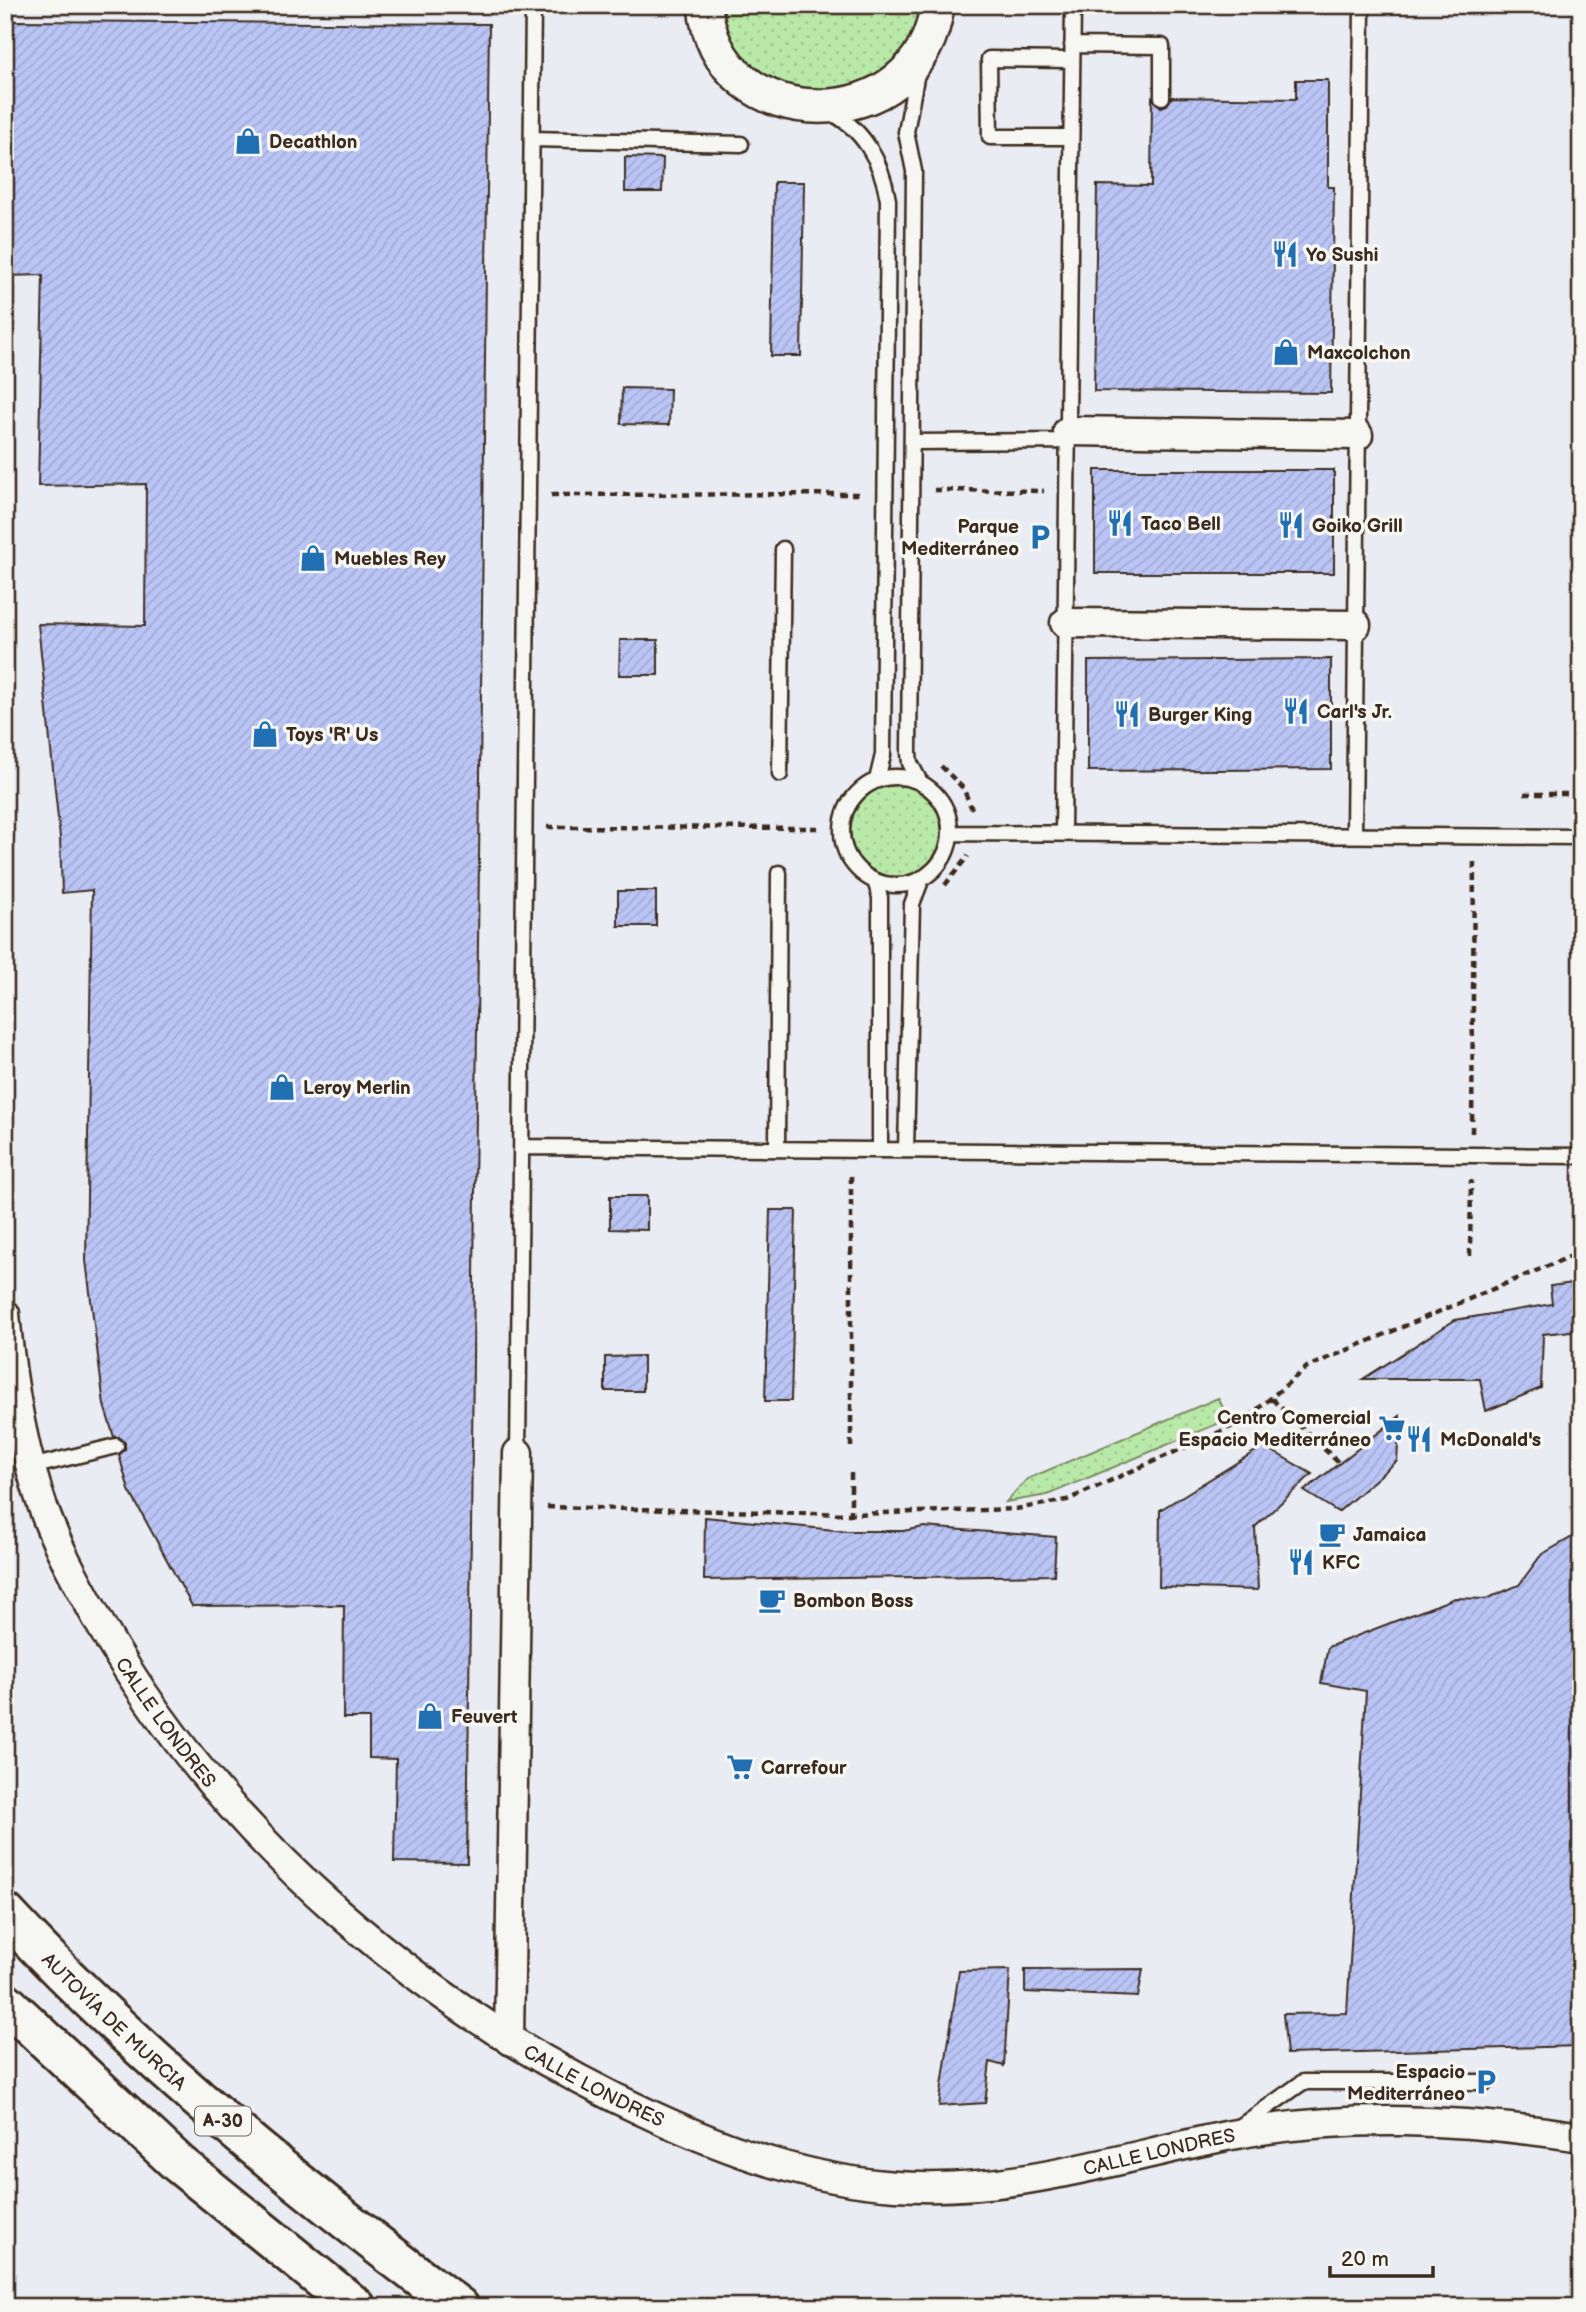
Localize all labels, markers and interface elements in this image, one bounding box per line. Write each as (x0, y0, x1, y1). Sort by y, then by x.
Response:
shop icon: Decathlon (233, 126, 263, 156)
place label: Decathlon (269, 131, 357, 154)
restaurant icon: Yo Sushi (1270, 239, 1300, 269)
place label: Yo Sushi (1306, 244, 1378, 267)
shop icon: Maxcolchon (1271, 337, 1301, 367)
place label: Maxcolchon (1307, 342, 1411, 365)
restaurant icon: Taco Bell (1105, 508, 1135, 538)
restaurant icon: Goiko Grill (1276, 510, 1306, 540)
place label: Taco Bell (1141, 513, 1221, 536)
place label: Goiko Grill (1312, 515, 1403, 538)
place label: Parque Mediterráneo (901, 516, 1019, 561)
parking icon: Parque Mediterráneo (1025, 522, 1055, 552)
shop icon: Muebles Rey (298, 543, 328, 573)
place label: Muebles Rey (334, 548, 446, 571)
restaurant icon: Carl's Jr. (1281, 696, 1311, 726)
restaurant icon: Burger King (1112, 699, 1142, 729)
place label: Carl's Jr. (1317, 701, 1392, 724)
place label: Burger King (1148, 704, 1252, 727)
shop icon: Toys 'R' Us (250, 719, 280, 749)
place label: Toys 'R' Us (286, 724, 378, 747)
shop icon: Leroy Merlin (267, 1072, 297, 1102)
place label: Leroy Merlin (303, 1077, 411, 1100)
place label: Centro Comercial Espacio Mediterráneo (1178, 1407, 1371, 1452)
supermarket icon: Centro Comercial Espacio Mediterráneo (1377, 1413, 1407, 1443)
restaurant icon: McDonald's (1404, 1424, 1434, 1454)
place label: McDonald's (1440, 1429, 1541, 1452)
cafe icon: Jamaica (1317, 1519, 1347, 1549)
place label: Jamaica (1353, 1524, 1426, 1547)
restaurant icon: KFC (1286, 1547, 1316, 1577)
place label: KFC (1322, 1552, 1360, 1575)
cafe icon: Bombon Boss (757, 1585, 787, 1615)
place label: Bombon Boss (793, 1590, 913, 1613)
street label: CALLE LONDRES (110, 1654, 220, 1793)
shop icon: Feuvert (415, 1701, 445, 1731)
place label: Feuvert (451, 1706, 518, 1729)
supermarket icon: Carrefour (725, 1752, 755, 1782)
place label: Carrefour (761, 1757, 847, 1780)
street label: AUTOVÍA DE MURCIA (36, 1949, 191, 2096)
street label: CALLE LONDRES (519, 2040, 667, 2133)
place label: Espacio Mediterráneo (1347, 2061, 1465, 2106)
parking icon: Espacio Mediterráneo (1471, 2067, 1501, 2097)
road number: A-30 (195, 2106, 251, 2136)
street label: CALLE LONDRES (1081, 2125, 1237, 2181)
scale bar (1330, 2235, 1434, 2279)
text: 20 m (1341, 2247, 1389, 2272)

